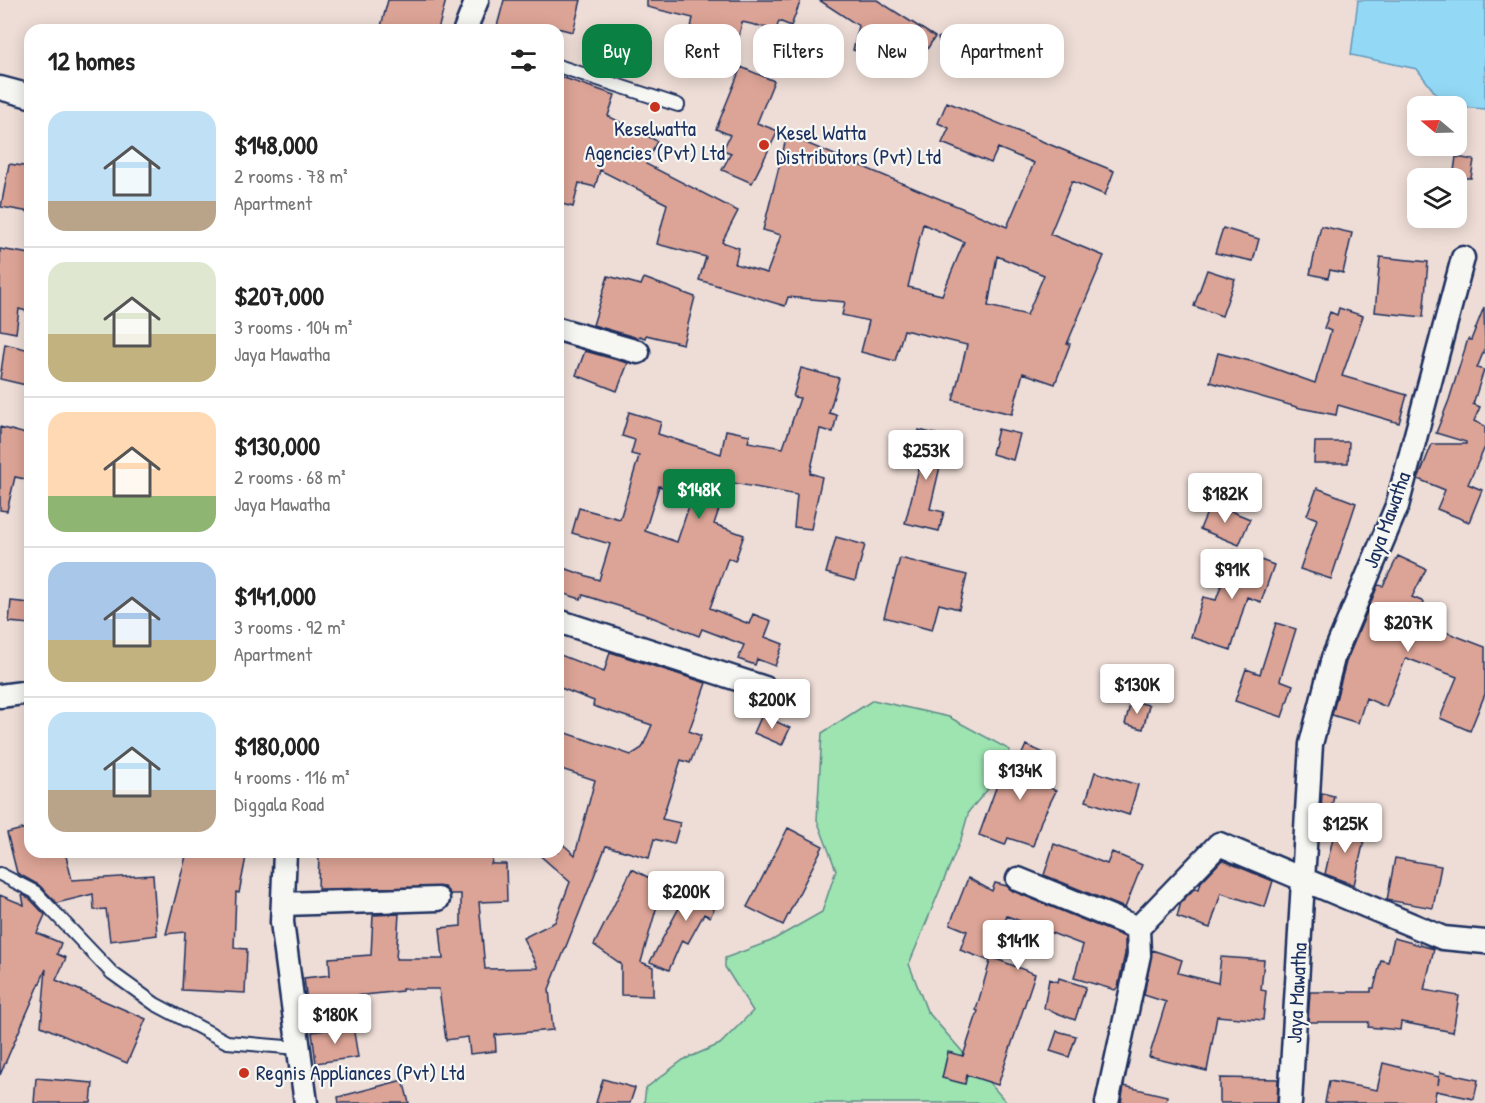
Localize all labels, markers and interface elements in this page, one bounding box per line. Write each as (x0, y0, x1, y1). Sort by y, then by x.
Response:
chip: Buy (582, 24, 652, 78)
chip: Rent (664, 24, 741, 78)
chip: Filters (753, 24, 844, 78)
chip: New (856, 24, 928, 78)
chip: Apartment (940, 24, 1064, 78)
text: 12 homes (48, 43, 135, 78)
icon: filters (507, 44, 540, 77)
north arrow (1407, 96, 1467, 156)
map controls (1407, 96, 1467, 228)
marker: Keselwatta Agencies (Pvt) Ltd (648, 100, 662, 114)
place label: Keselwatta Agencies (Pvt) Ltd (585, 114, 725, 167)
place label: Kesel Watta Distributors (Pvt) Ltd (776, 118, 941, 171)
text: $148,000 (234, 127, 318, 162)
icon: home (96, 135, 168, 207)
marker: Kesel Watta Distributors (Pvt) Ltd (757, 138, 771, 152)
text: 2 rooms · 78 m² (234, 162, 348, 189)
button: layers (1407, 168, 1467, 228)
text: Apartment (234, 189, 312, 216)
text: $207,000 (234, 278, 324, 313)
icon: home (96, 286, 168, 358)
text: 3 rooms · 104 m² (234, 313, 352, 340)
text: Jaya Mawatha (234, 340, 330, 367)
text: $130,000 (234, 428, 320, 463)
pin: $253K (884, 430, 968, 481)
icon: home (96, 436, 168, 508)
text: $253K (902, 436, 950, 463)
text: 2 rooms · 68 m² (234, 463, 346, 490)
street label: Jaya Mawatha (1356, 467, 1417, 572)
pin: $148K (657, 469, 741, 520)
pin: $182K (1183, 473, 1267, 524)
text: $148K (677, 475, 721, 502)
text: $182K (1202, 479, 1248, 506)
text: Jaya Mawatha (234, 490, 330, 517)
pin: $91K (1196, 549, 1268, 600)
text: $91K (1214, 555, 1250, 582)
text: $141,000 (234, 578, 316, 613)
icon: home (96, 586, 168, 658)
pin: $207K (1366, 602, 1450, 653)
text: $207K (1384, 608, 1432, 635)
text: 3 rooms · 92 m² (234, 613, 345, 640)
text: Apartment (234, 640, 312, 667)
pin: $130K (1095, 664, 1179, 715)
text: $130K (1114, 670, 1160, 697)
pin: $200K (730, 679, 814, 730)
text: $200K (748, 685, 796, 712)
text: $180,000 (234, 728, 320, 763)
icon: home (96, 736, 168, 808)
pin: $134K (978, 750, 1062, 801)
text: $134K (998, 756, 1042, 783)
text: 4 rooms · 116 m² (234, 763, 350, 790)
text: Diggala Road (234, 790, 324, 817)
pin: $125K (1303, 803, 1387, 854)
text: $125K (1322, 809, 1368, 836)
pin: $200K (644, 871, 728, 922)
text: $200K (662, 877, 710, 904)
pin: $141K (976, 920, 1060, 971)
text: $141K (997, 926, 1039, 953)
street label: Jaya Mawatha (1279, 942, 1314, 1044)
pin: $180K (293, 994, 377, 1045)
text: $180K (312, 1000, 358, 1027)
place label: Regnis Appliances (Pvt) Ltd (256, 1058, 464, 1087)
marker: Regnis Appliances (Pvt) Ltd (237, 1066, 251, 1080)

